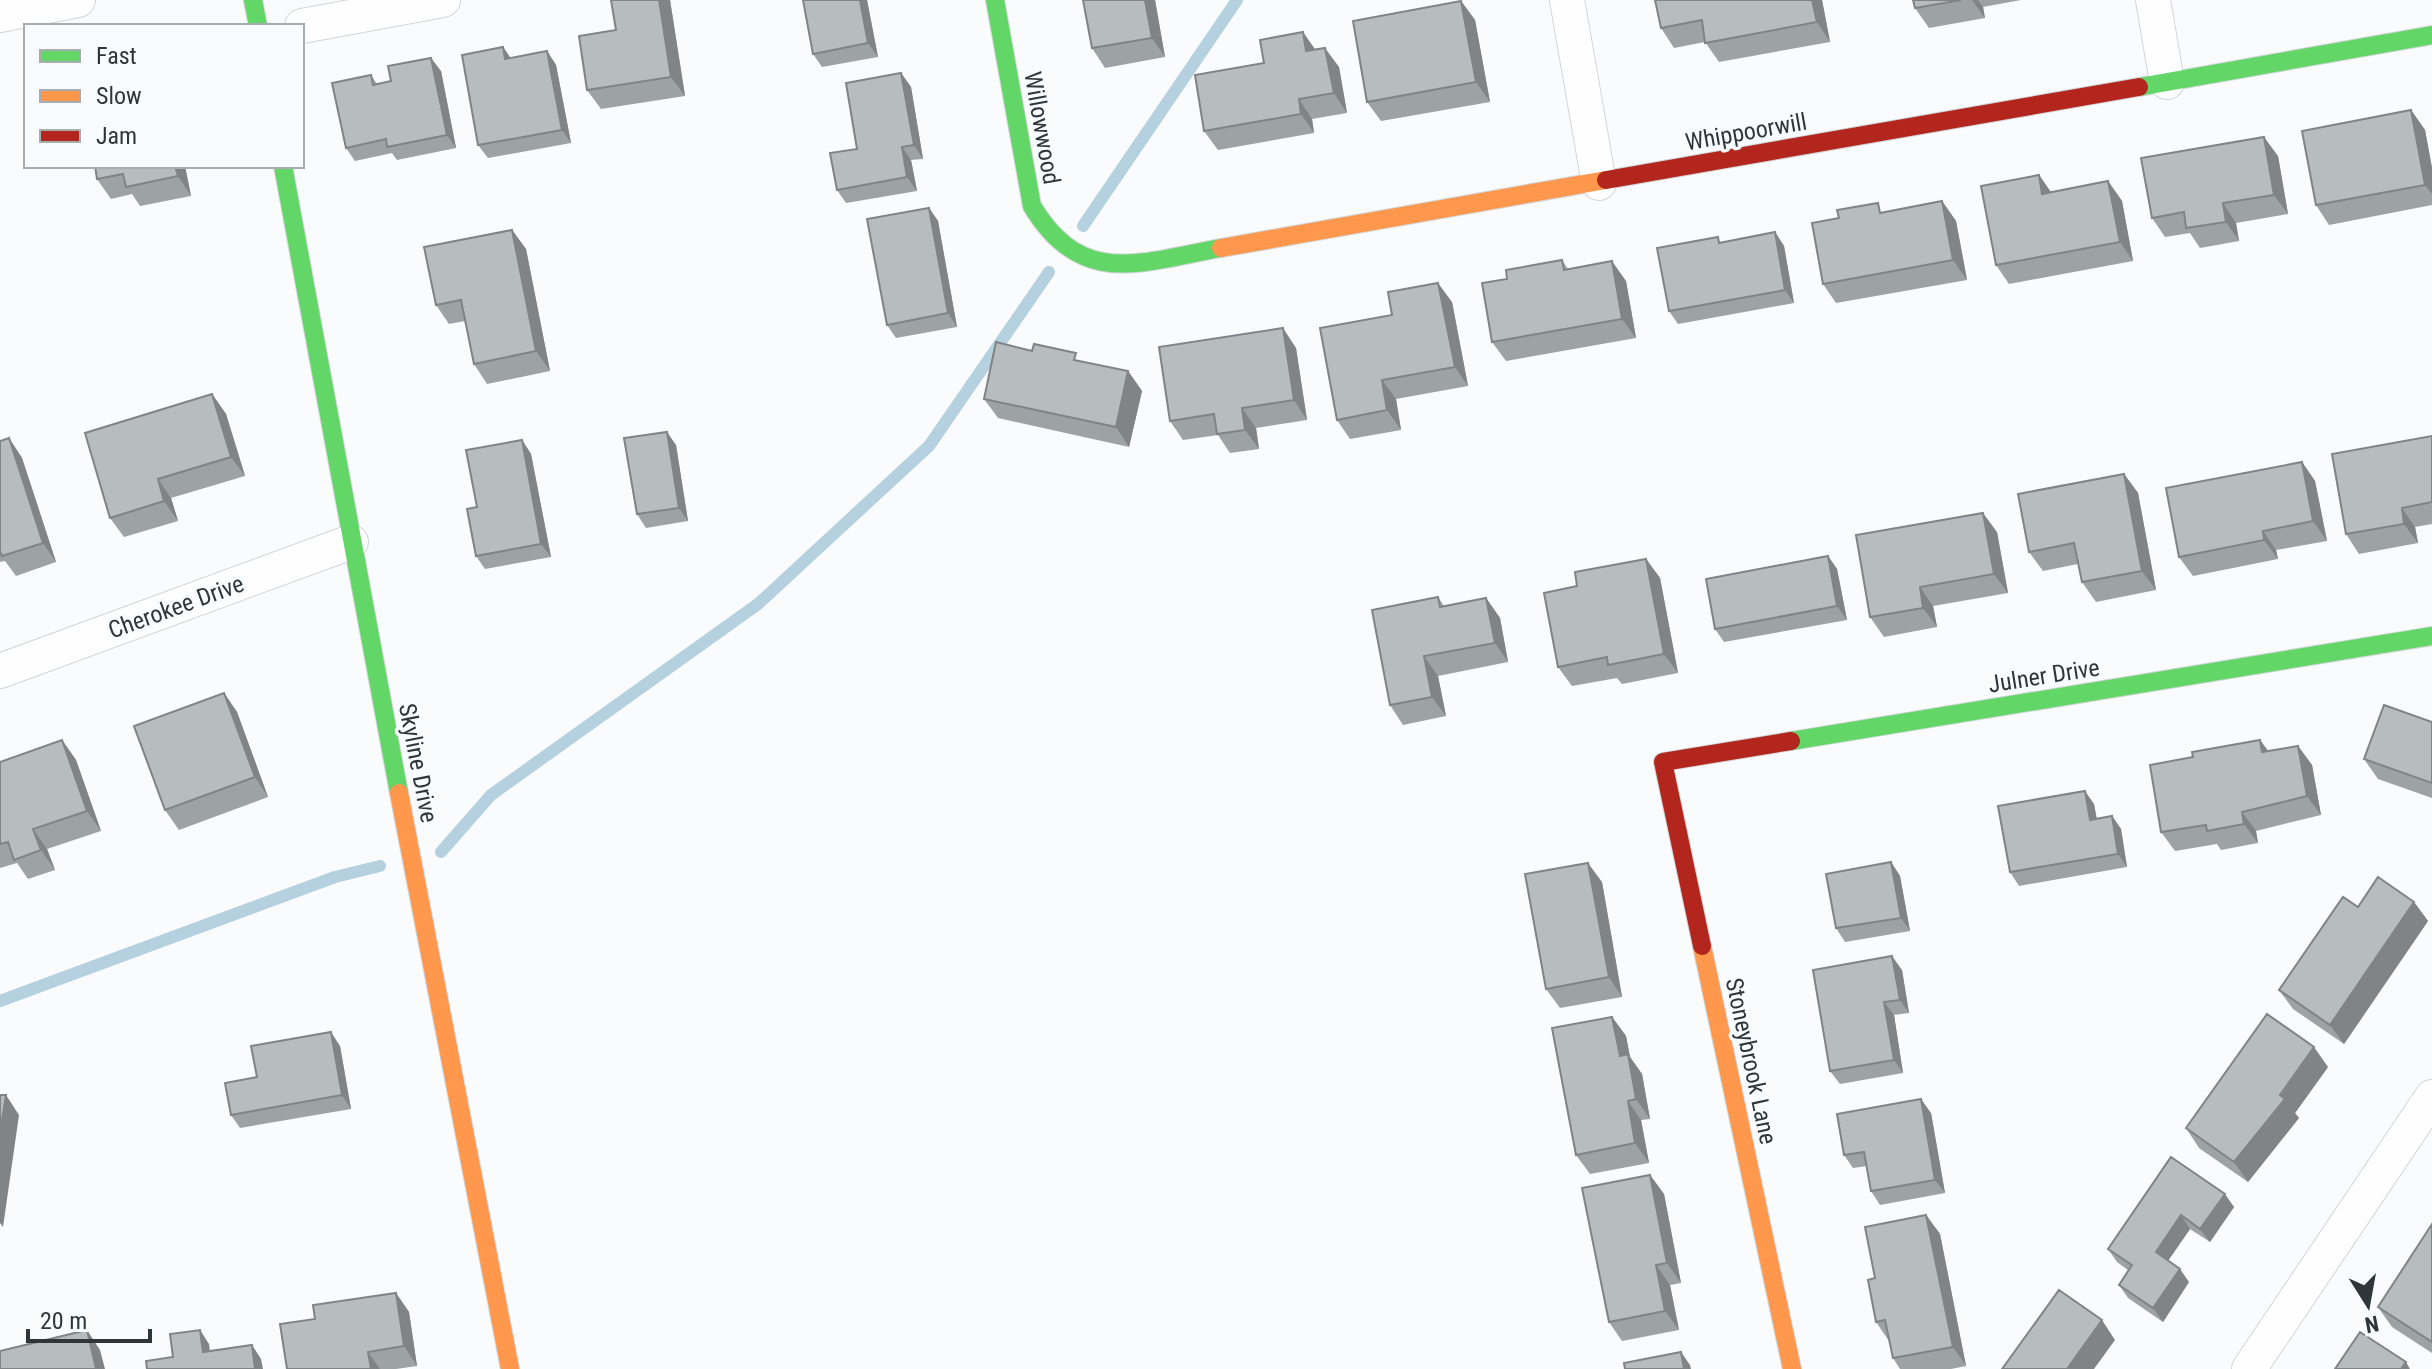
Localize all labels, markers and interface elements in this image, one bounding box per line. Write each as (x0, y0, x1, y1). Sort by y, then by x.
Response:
legend (24, 24, 304, 168)
text: Fast (96, 42, 137, 70)
street label: Willowwood (1018, 69, 1066, 187)
text: Slow (96, 82, 142, 110)
street label: Whippoorwill (1683, 108, 1809, 156)
text: Jam (96, 122, 137, 150)
street label: Cherokee Drive (104, 570, 248, 644)
street label: Julner Drive (1986, 653, 2102, 699)
street label: Skyline Drive (393, 701, 443, 825)
street label: Stoneybrook Lane (1720, 975, 1782, 1147)
north arrow (2328, 1265, 2408, 1345)
scale bar (28, 1293, 150, 1343)
text: 20 m (40, 1307, 87, 1335)
text: N (2363, 1311, 2381, 1338)

